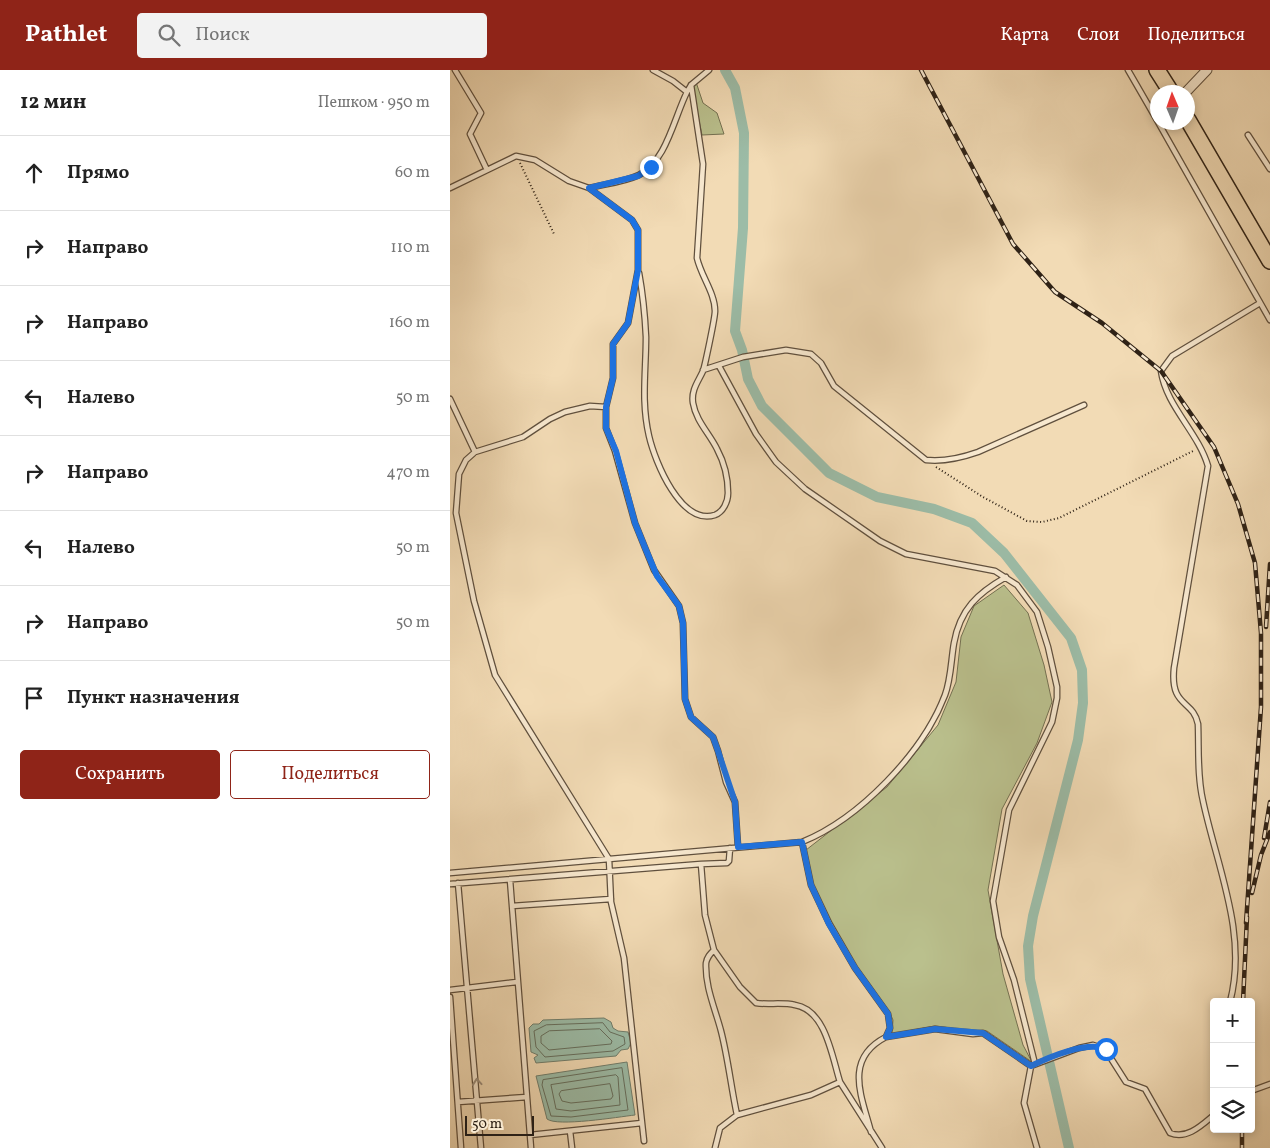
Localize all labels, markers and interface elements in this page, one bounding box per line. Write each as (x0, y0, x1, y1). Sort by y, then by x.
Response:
search box (137, 13, 487, 58)
text: Pathlet (25, 18, 107, 52)
icon: search (155, 21, 183, 49)
text: Поиск (195, 22, 250, 48)
text: Карта (1001, 23, 1049, 48)
text: Слои (1077, 23, 1119, 48)
text: Поделиться (1147, 23, 1245, 48)
north arrow (1150, 85, 1195, 130)
text: 12 мин (20, 88, 86, 117)
text: Пешком · 950 m (318, 92, 430, 114)
route end (640, 156, 663, 179)
icon: ahead (20, 159, 48, 187)
text: Прямо (67, 160, 129, 186)
text: 60 m (395, 162, 430, 184)
icon: right (20, 234, 48, 262)
text: Направо (67, 235, 149, 261)
text: 110 m (391, 237, 430, 259)
icon: right (20, 309, 48, 337)
text: Направо (67, 310, 149, 336)
text: 160 m (389, 312, 430, 334)
icon: left (20, 384, 48, 412)
text: Налево (67, 385, 135, 411)
text: 50 m (396, 387, 430, 409)
icon: right (20, 459, 48, 487)
text: Направо (67, 460, 149, 486)
text: 470 m (386, 462, 430, 484)
icon: left (20, 534, 48, 562)
text: Налево (67, 535, 135, 561)
text: 50 m (396, 537, 430, 559)
icon: right (20, 609, 48, 637)
text: Направо (67, 610, 149, 636)
text: 50 m (396, 612, 430, 634)
icon: arrive (20, 684, 48, 712)
text: Пункт назначения (67, 685, 240, 711)
button: Сохранить (20, 750, 220, 799)
button: Поделиться (230, 750, 430, 799)
map controls (1210, 998, 1255, 1133)
button: + (1210, 998, 1255, 1043)
route start (1095, 1038, 1118, 1061)
button: − (1210, 1043, 1255, 1088)
one-way arrow (472, 1078, 483, 1086)
button: layers (1210, 1088, 1255, 1133)
scale bar (465, 1113, 534, 1136)
text: 50 m (472, 1115, 502, 1134)

